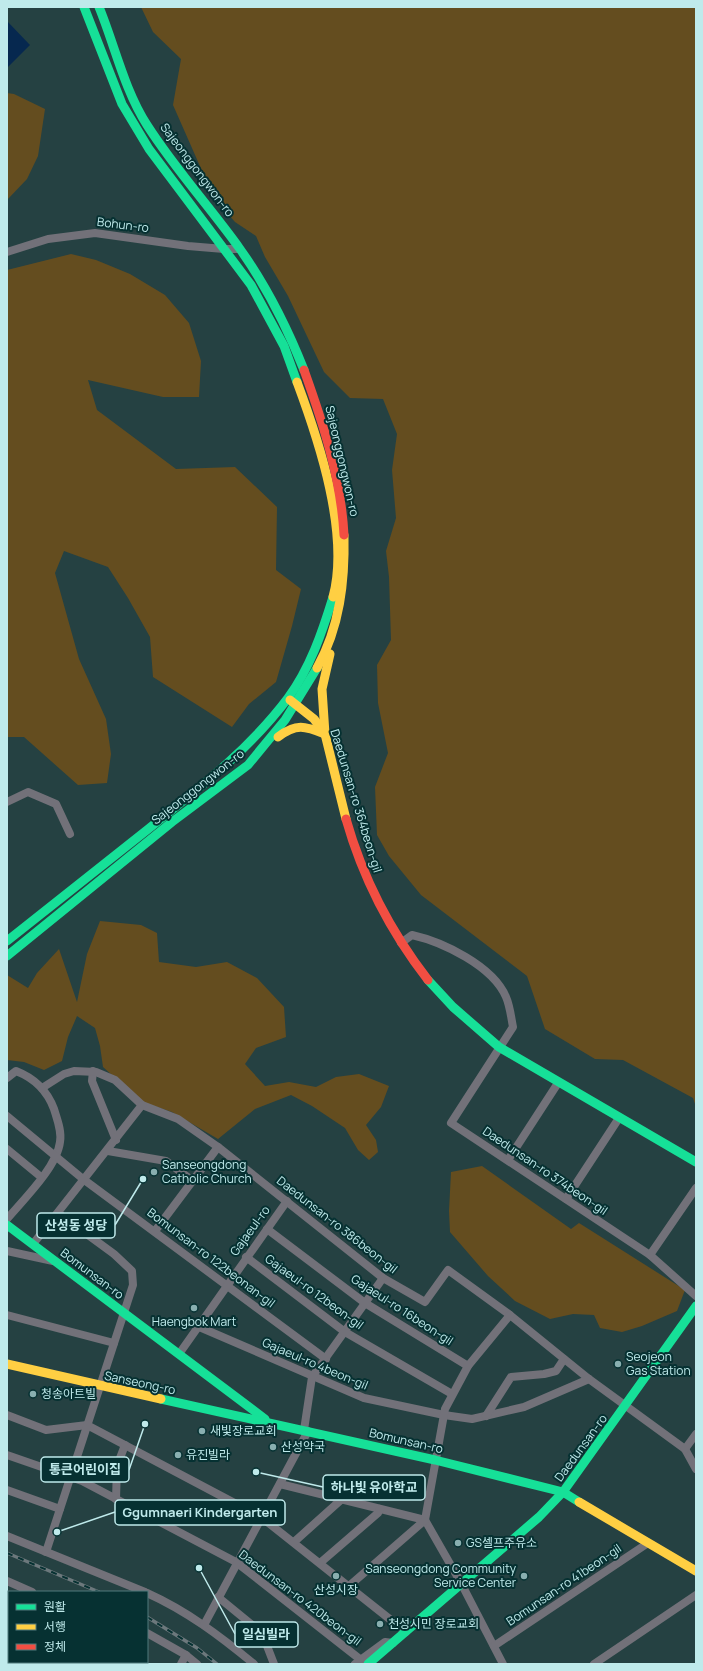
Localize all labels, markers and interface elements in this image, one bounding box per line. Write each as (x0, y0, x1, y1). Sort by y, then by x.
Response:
street label: Sajeonggongwon-ro (156, 119, 238, 220)
street label: Bohun-ro (96, 213, 150, 236)
street label: Sajeonggongwon-ro (321, 404, 364, 518)
street label: Daedunsan-ro 364beon-gil (327, 727, 386, 875)
street label: Sajeonggongwon-ro (148, 745, 248, 828)
street label: Daedunsan-ro 374beon-gil (479, 1122, 611, 1219)
place label: Sanseongdong Catholic Church (162, 1156, 252, 1187)
marker: Sanseongdong Catholic Church (149, 1167, 159, 1177)
street label: Daedunsan-ro 386beon-gil (273, 1172, 401, 1277)
street label: Gajaeul-ro (226, 1202, 274, 1259)
street label: Bomunsan-ro 122beonan-gil (144, 1204, 279, 1311)
callout: 산성동 성당 (37, 1213, 115, 1238)
text: 산성동 성당 (45, 1216, 107, 1234)
street label: Bomunsan-ro (57, 1244, 127, 1303)
street label: Gajaeul-ro 12beon-gil (262, 1250, 367, 1333)
street label: Gajaeul-ro 16beon-gil (348, 1270, 457, 1349)
marker: Haengbok Mart (189, 1303, 199, 1313)
place label: Haengbok Mart (152, 1313, 236, 1330)
street label: Gajaeul-ro 4beon-gil (260, 1334, 371, 1394)
place label: Seojeon Gas Station (626, 1348, 691, 1379)
marker: Seojeon Gas Station (613, 1359, 623, 1369)
street label: Sanseong-ro (103, 1367, 177, 1398)
place label: 청송아트빌 (41, 1385, 96, 1402)
marker: 청송아트빌 (28, 1389, 38, 1399)
street label: Daedunsan-ro (550, 1411, 611, 1485)
place label: 새빛장로교회 (210, 1422, 276, 1439)
street label: Bomunsan-ro (368, 1424, 445, 1457)
marker: 새빛장로교회 (197, 1426, 207, 1436)
place label: 산성약국 (281, 1438, 325, 1455)
marker: 산성약국 (268, 1442, 278, 1452)
place label: 유진빌라 (186, 1446, 230, 1463)
marker: 유진빌라 (173, 1450, 183, 1460)
callout: 통큰어린이집 (41, 1457, 129, 1482)
text: 통큰어린이집 (49, 1460, 121, 1478)
callout: 하나빛 유아학교 (323, 1475, 425, 1500)
text: 하나빛 유아학교 (331, 1478, 417, 1496)
callout: Ggumnaeri Kindergarten (115, 1500, 285, 1525)
text: Ggumnaeri Kindergarten (123, 1503, 277, 1521)
place label: GS셀프주유소 (466, 1534, 537, 1551)
marker: GS셀프주유소 (453, 1538, 463, 1548)
street label: Bomunsan-ro 41beon-gil (503, 1540, 625, 1630)
street label: Daedunsan-ro 420beon-gil (236, 1546, 365, 1649)
place label: Sanseongdong Community Service Center (365, 1560, 517, 1591)
marker: 산성시장 (331, 1571, 341, 1581)
marker: Sanseongdong Community Service Center (519, 1571, 529, 1581)
place label: 산성시장 (314, 1581, 358, 1598)
legend (8, 1591, 148, 1663)
text: 원활 (44, 1598, 66, 1615)
place label: 천성시민 장로교회 (388, 1615, 479, 1632)
text: 서행 (44, 1618, 66, 1635)
marker: 천성시민 장로교회 (375, 1619, 385, 1629)
callout: 일심빌라 (235, 1622, 298, 1647)
text: 일심빌라 (242, 1625, 290, 1643)
text: 정체 (44, 1638, 66, 1655)

